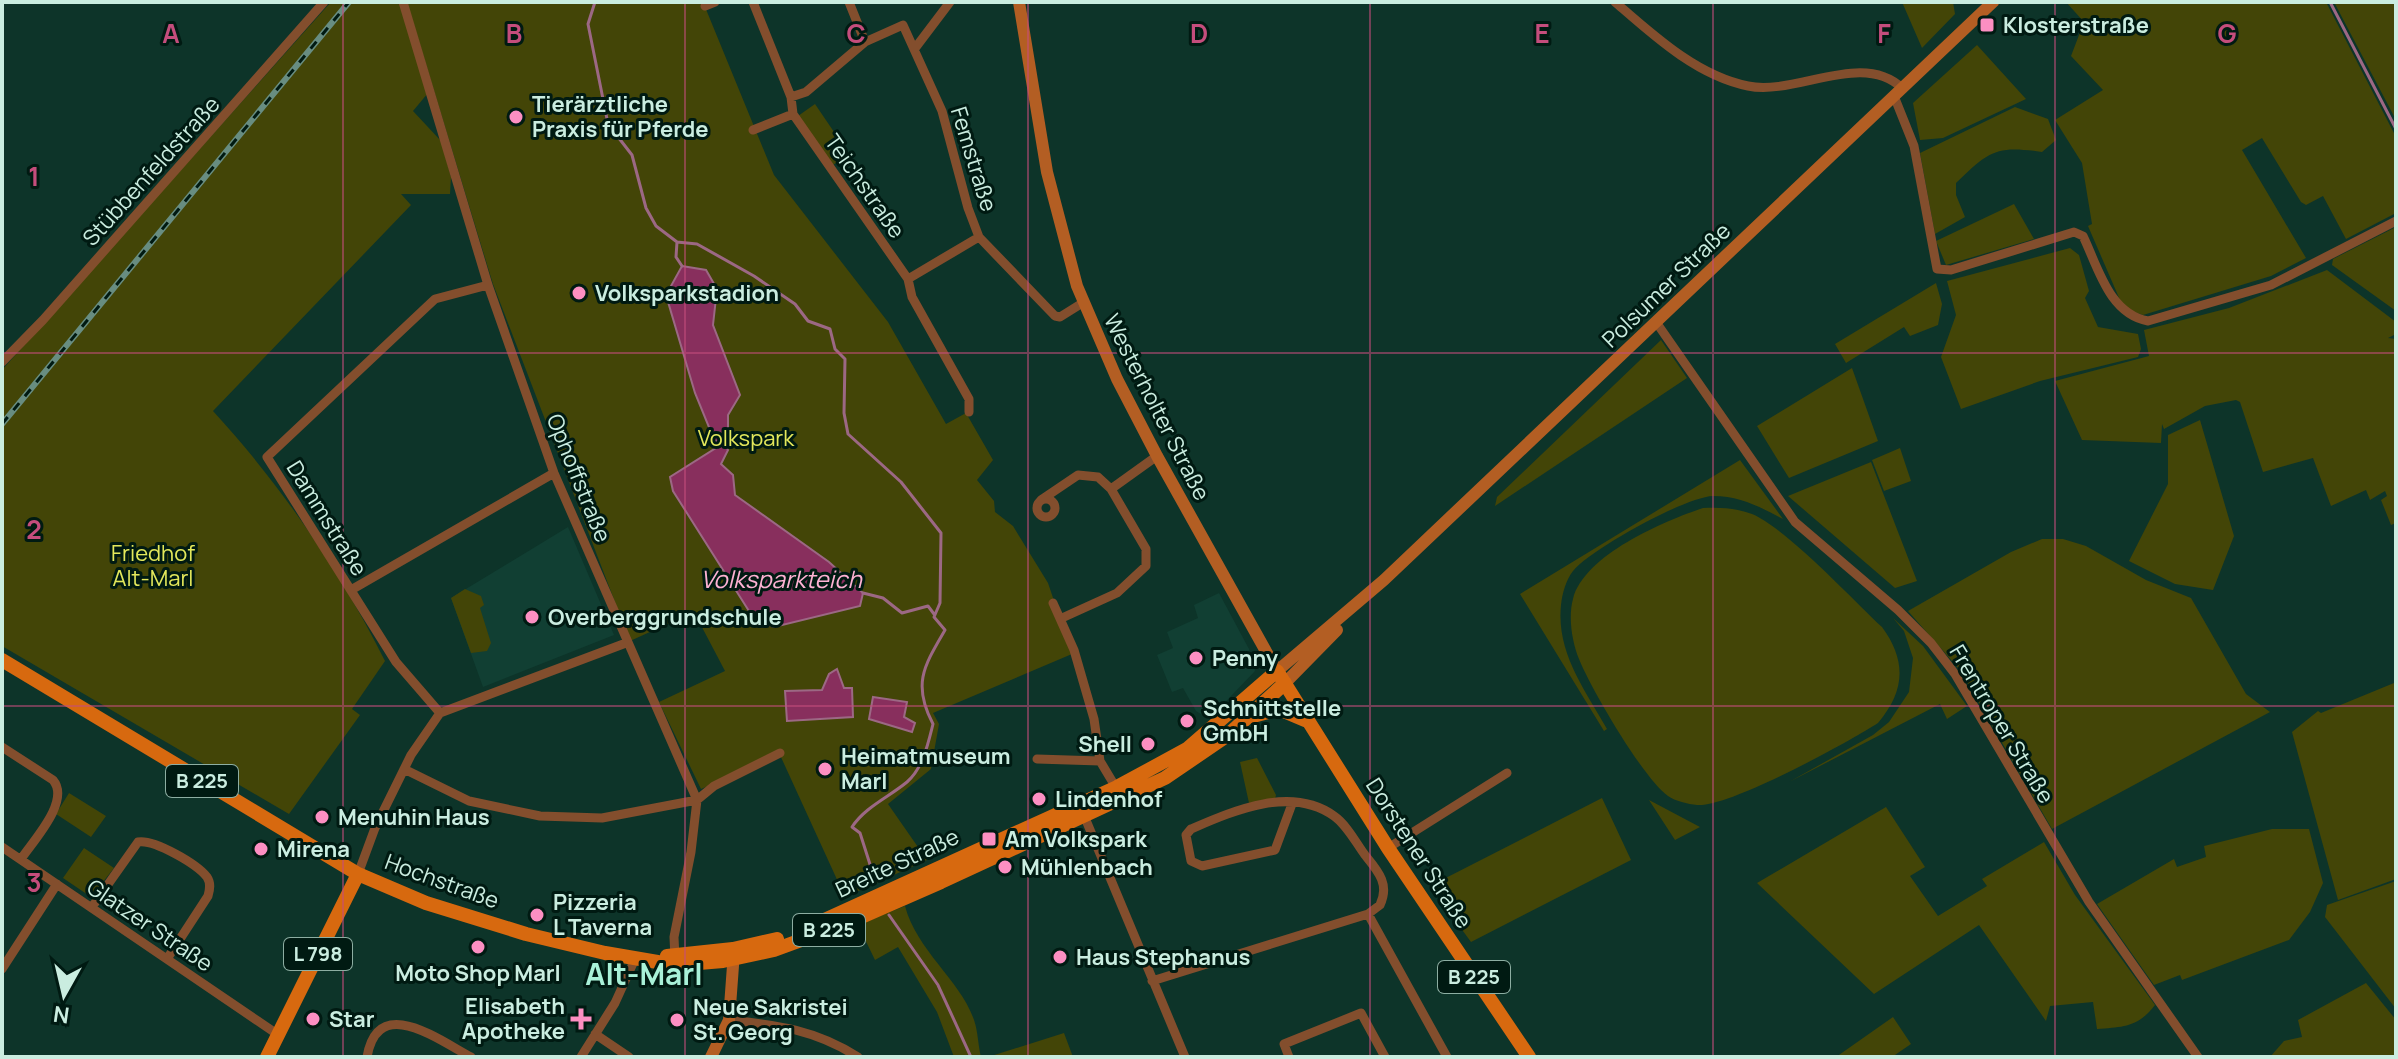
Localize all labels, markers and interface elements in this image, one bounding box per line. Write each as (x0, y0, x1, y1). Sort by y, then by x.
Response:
place label: Klosterstraße (2003, 10, 2149, 40)
text: A (162, 15, 180, 51)
text: B (506, 15, 522, 51)
text: C (846, 15, 866, 51)
text: D (1190, 15, 1208, 51)
text: E (1534, 15, 1550, 51)
text: F (1877, 15, 1891, 51)
text: G (2217, 15, 2237, 51)
marker: Klosterstraße (1978, 16, 1996, 34)
place label: Tierärztliche Praxis für Pferde (532, 89, 709, 144)
street label: Stübbenfeldstraße (76, 90, 226, 252)
street label: Femstraße (944, 103, 1004, 215)
marker: Tierärztliche Praxis für Pferde (507, 108, 525, 126)
street label: Teichstraße (818, 128, 912, 244)
text: 1 (28, 158, 40, 194)
street label: Polsumer Straße (1595, 216, 1737, 354)
place label: Volksparkstadion (595, 278, 779, 308)
marker: Volksparkstadion (570, 284, 588, 302)
street label: Westerholter Straße (1097, 309, 1217, 506)
street label: Ophoffstraße (540, 409, 618, 547)
park label: Volkspark (698, 423, 795, 453)
street label: Dammstraße (280, 455, 374, 581)
text: 2 (26, 511, 42, 547)
park label: Friedhof Alt-Marl (111, 538, 195, 593)
water label: Volksparkteich (700, 562, 862, 595)
place label: Overberggrundschule (548, 602, 782, 632)
marker: Overberggrundschule (523, 608, 541, 626)
street label: Frentroper Straße (1943, 639, 2061, 809)
place label: Penny (1212, 643, 1279, 673)
marker: Penny (1187, 649, 1205, 667)
place label: Schnittstelle GmbH (1203, 693, 1341, 748)
marker: Schnittstelle GmbH (1178, 712, 1196, 730)
place label: Shell (1078, 729, 1132, 759)
marker: Shell (1139, 735, 1157, 753)
place label: Heimatmuseum Marl (841, 741, 1011, 796)
marker: Heimatmuseum Marl (816, 760, 834, 778)
road number: B 225 (166, 765, 238, 797)
street label: Dorstener Straße (1359, 772, 1479, 934)
place label: Lindenhof (1055, 784, 1163, 814)
marker: Lindenhof (1030, 790, 1048, 808)
place label: Menuhin Haus (338, 802, 490, 832)
marker: Menuhin Haus (313, 808, 331, 826)
street label: Breite Straße (830, 821, 964, 905)
place label: Am Volkspark (1005, 824, 1148, 854)
marker: Am Volkspark (980, 830, 998, 848)
place label: Mirena (277, 834, 350, 864)
marker: Mirena (252, 840, 270, 858)
street label: Hochstraße (381, 846, 503, 916)
place label: Mühlenbach (1021, 852, 1153, 882)
marker: Mühlenbach (996, 858, 1014, 876)
text: 3 (26, 864, 42, 900)
street label: Glatzer Straße (81, 872, 219, 978)
place label: Pizzeria L Taverna (553, 887, 652, 942)
marker: Pizzeria L Taverna (528, 906, 546, 924)
road number: B 225 (793, 914, 865, 946)
road number: L 798 (284, 938, 352, 970)
marker: Moto Shop Marl (469, 938, 487, 956)
place label: Haus Stephanus (1076, 942, 1250, 972)
marker: Haus Stephanus (1051, 948, 1069, 966)
district label: Alt-Marl (585, 953, 703, 994)
north arrow (24, 955, 104, 1035)
place label: Moto Shop Marl (395, 958, 561, 988)
road number: B 225 (1438, 961, 1510, 993)
place label: Elisabeth Apotheke (462, 991, 565, 1046)
place label: Neue Sakristei St. Georg (693, 992, 848, 1047)
text: N (51, 999, 71, 1031)
place label: Star (329, 1004, 375, 1034)
marker: Star (304, 1010, 322, 1028)
marker: Elisabeth Apotheke (572, 1010, 590, 1028)
marker: Neue Sakristei St. Georg (668, 1011, 686, 1029)

